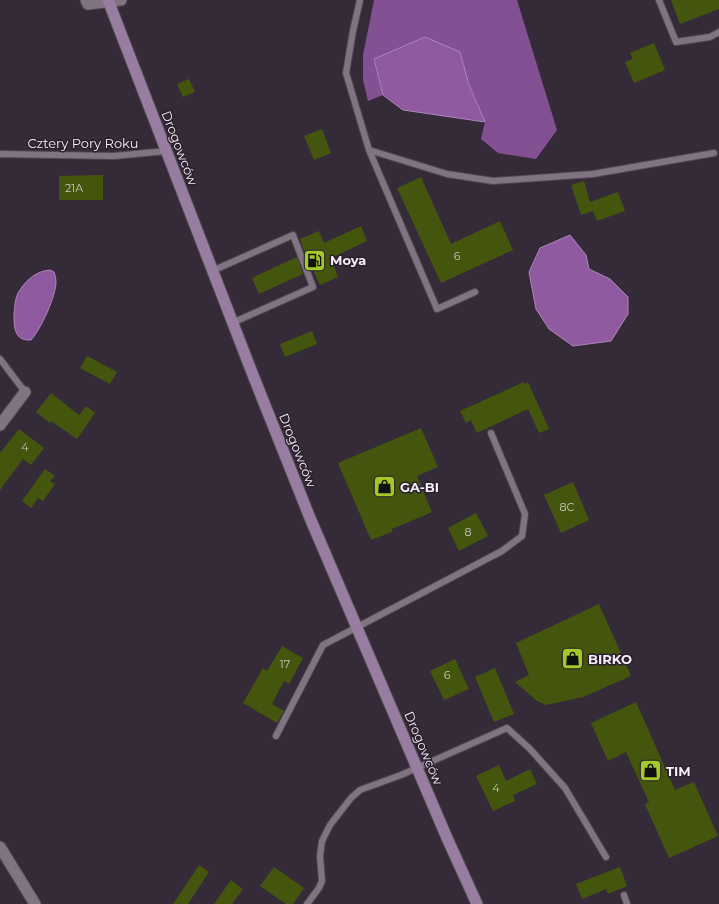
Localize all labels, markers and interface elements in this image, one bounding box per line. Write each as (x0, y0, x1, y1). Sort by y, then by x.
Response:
street label: Drogowców (158, 108, 202, 188)
street label: Cztery Pory Roku (28, 135, 138, 151)
house number: 21A (65, 181, 83, 195)
fuel station icon: Moya (301, 247, 327, 273)
house number: 6 (454, 249, 461, 263)
place label: Moya (330, 252, 366, 268)
street label: Drogowców (276, 411, 320, 490)
house number: 4 (21, 440, 29, 454)
shop icon: GA-BI (372, 474, 398, 500)
place label: GA-BI (400, 479, 439, 495)
house number: 8C (560, 500, 575, 514)
house number: 8 (464, 525, 472, 539)
shop icon: BIRKO (560, 646, 586, 672)
place label: BIRKO (588, 651, 632, 667)
house number: 17 (280, 657, 290, 671)
house number: 6 (444, 668, 451, 682)
street label: Drogowców (401, 709, 447, 788)
shop icon: TIM (638, 758, 664, 784)
place label: TIM (666, 763, 691, 779)
house number: 4 (492, 781, 500, 795)

